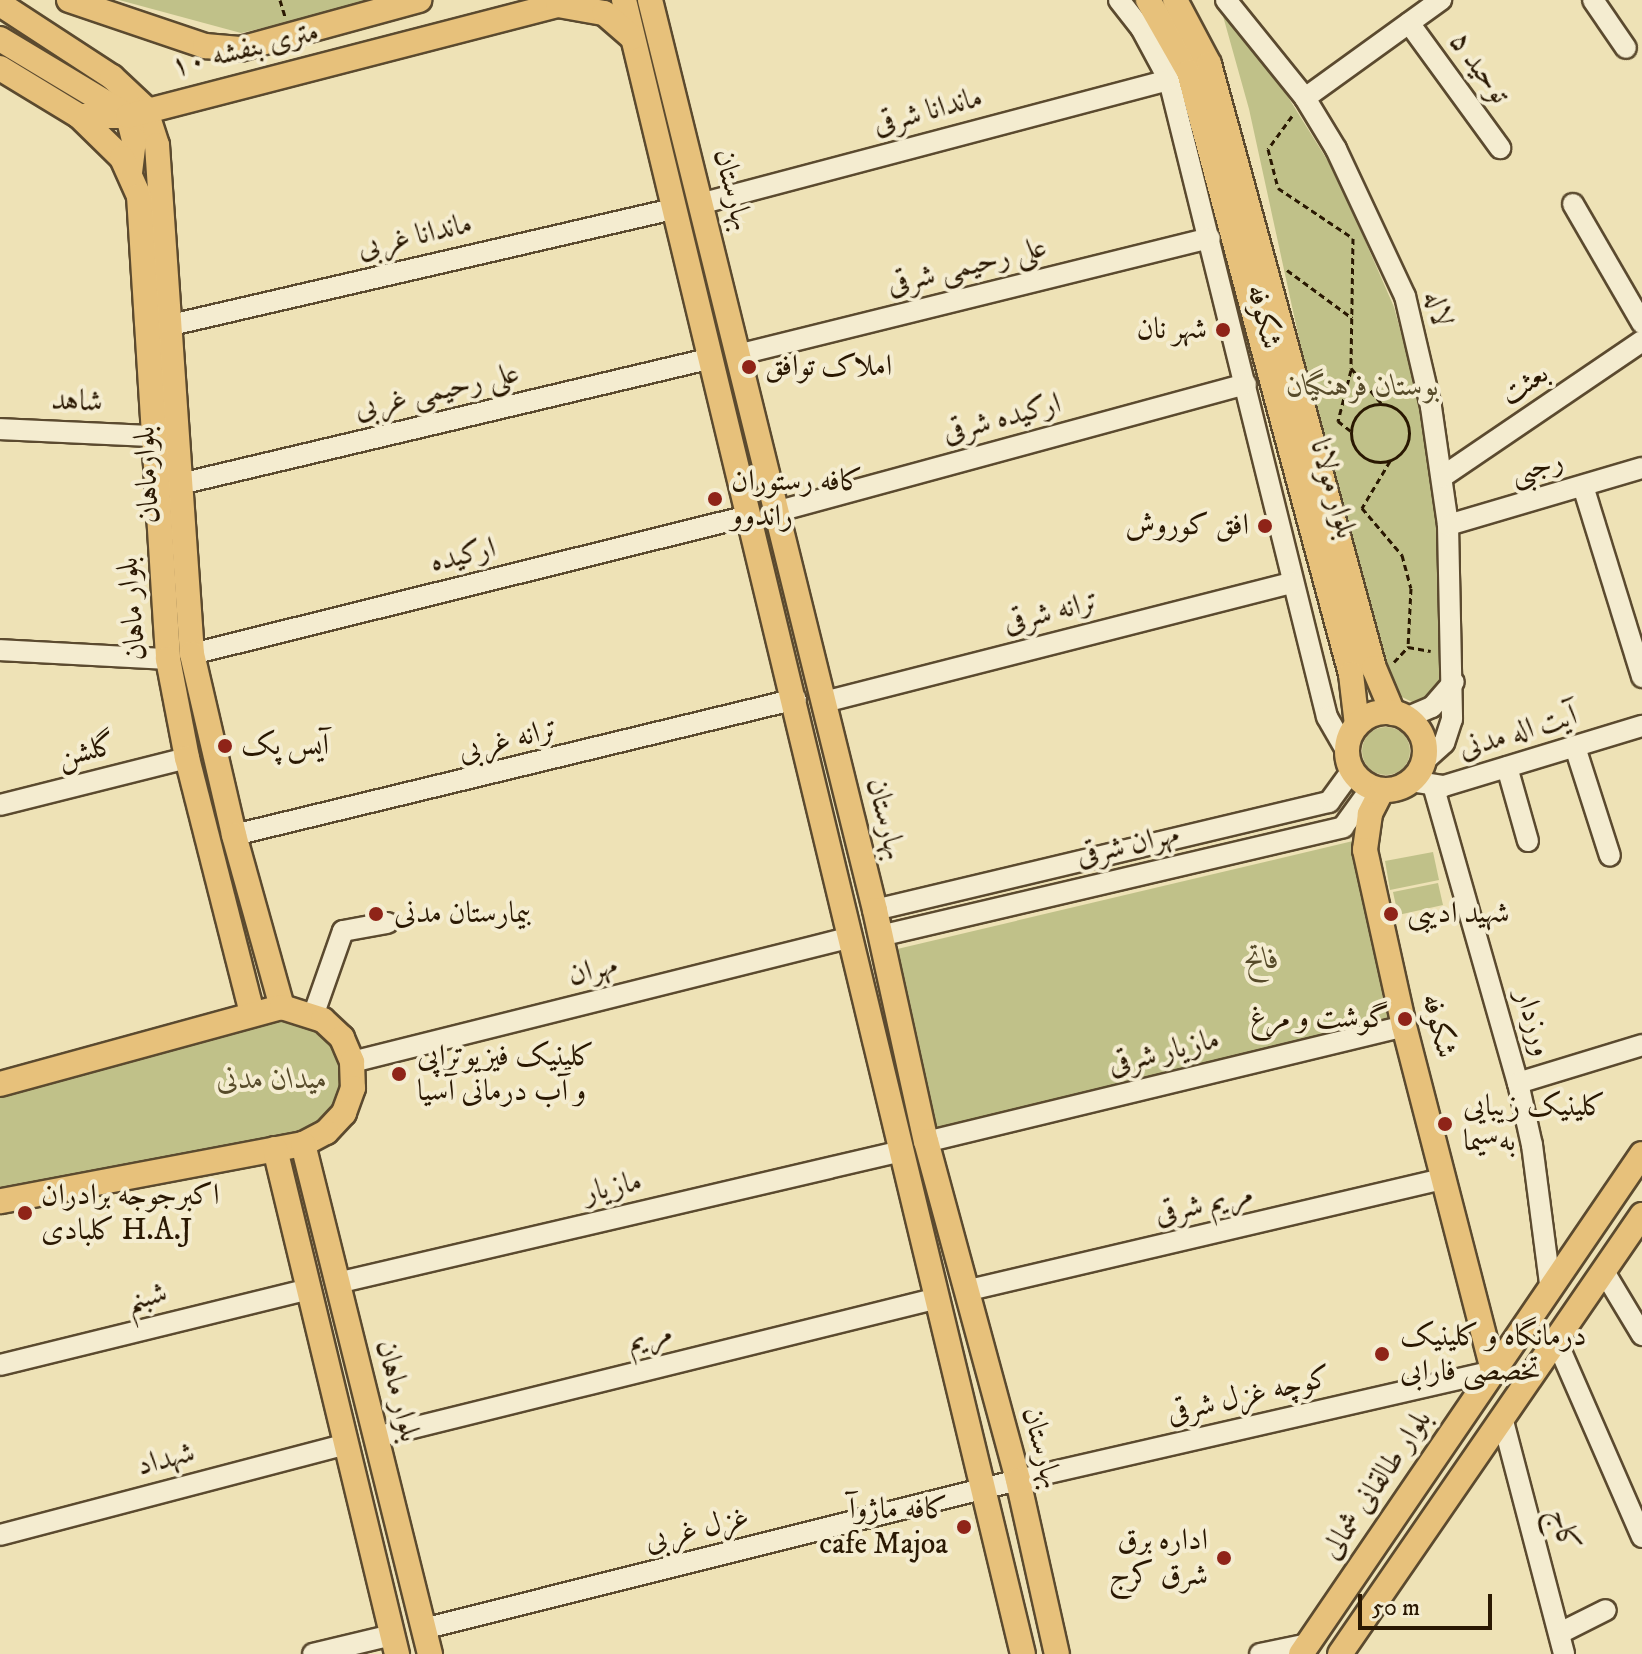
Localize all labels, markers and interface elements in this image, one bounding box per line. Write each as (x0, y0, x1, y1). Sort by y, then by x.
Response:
street label: ۱۰ متری بنفشه (167, 14, 323, 86)
street label: توحید ۵ (1441, 25, 1517, 111)
street label: ماندانا شرقی (869, 80, 987, 144)
street label: بهارستان (704, 145, 760, 235)
street label: ماندانا غربی (354, 206, 476, 268)
street label: علی رحیمی شرقی (883, 230, 1051, 304)
street label: شکوفه (1238, 281, 1288, 353)
street label: لاله (1415, 287, 1459, 331)
place label: شهر نان (1136, 312, 1207, 348)
marker: شهر نان (1214, 321, 1232, 339)
place label: املاک توافق (765, 349, 892, 385)
street label: علی رحیمی غربی (351, 356, 523, 428)
street label: بعثت (1494, 356, 1556, 414)
marker: املاک توافق (740, 358, 758, 376)
park label: بوستان فرهنگیان (1287, 369, 1439, 405)
street label: شاهد (50, 383, 104, 421)
street label: ارکیده شرقی (939, 386, 1065, 452)
street label: بلوارماهان (127, 425, 169, 525)
street label: بلوار مولانا (1301, 435, 1363, 543)
street label: رجبی (1506, 443, 1568, 493)
place label: کافه رستوران راندوو (731, 464, 863, 534)
marker: کافه رستوران راندوو (706, 490, 724, 508)
place label: افق کوروش (1125, 508, 1249, 544)
marker: افق کوروش (1256, 517, 1274, 535)
street label: ارکیده (426, 531, 500, 581)
street label: بلوار ماهان (111, 556, 155, 662)
street label: ترانه شرقی (1000, 584, 1102, 642)
street label: آیت اله مدنی (1454, 698, 1582, 768)
street label: ترانه غربی (454, 711, 562, 771)
street label: گلشن (54, 727, 120, 777)
place label: آیس پک (241, 728, 329, 764)
marker: آیس پک (216, 737, 234, 755)
street label: بهارستان (857, 774, 913, 864)
street label: مهران شرقی (1073, 817, 1183, 875)
place label: بیمارستان مدنی (394, 896, 531, 932)
place label: شهید ادیبی (1407, 896, 1510, 932)
marker: بیمارستان مدنی (365, 903, 387, 925)
marker: شهید ادیبی (1382, 905, 1400, 923)
park label: فاتح (1244, 942, 1280, 978)
street label: مهران (564, 948, 622, 994)
street label: ورزدار (1506, 985, 1560, 1061)
street label: شکوفه (1413, 990, 1463, 1062)
place label: گوشت و مرغ (1250, 1001, 1389, 1037)
marker: گوشت و مرغ (1396, 1010, 1414, 1028)
street label: مازیار شرقی (1105, 1022, 1223, 1084)
place label: کلینیک فیزیوتراپی و آب درمانی آسیا (417, 1039, 595, 1110)
park label: میدان مدنی (216, 1062, 328, 1098)
marker: کلینیک فیزیوتراپی و آب درمانی آسیا (388, 1063, 410, 1085)
place label: کلینیک زیبایی به‌سیما (1463, 1089, 1606, 1160)
marker: کلینیک زیبایی به‌سیما (1434, 1113, 1456, 1135)
street label: مازیار (580, 1164, 646, 1212)
street label: مریم شرقی (1151, 1176, 1257, 1234)
place label: اکبرجوجه برادران کلبادی H.A.J (41, 1178, 220, 1248)
marker: اکبرجوجه برادران کلبادی H.A.J (16, 1204, 34, 1222)
street label: شبنم (123, 1276, 171, 1320)
street label: مریم (624, 1315, 676, 1361)
place label: درمانگاه و کلینیک تخصصی فارابی (1400, 1319, 1586, 1390)
street label: بلوار ماهان (367, 1336, 427, 1446)
marker: درمانگاه و کلینیک تخصصی فارابی (1371, 1343, 1393, 1365)
street label: کوچه غزل شرقی (1163, 1360, 1335, 1432)
street label: بهارستان (1013, 1403, 1069, 1493)
street label: بلوار طالقانی شمالی (1314, 1403, 1440, 1567)
street label: شهداد (133, 1435, 199, 1485)
place label: کافه ماژوآ cafe Majoa (819, 1492, 948, 1562)
street label: غزل غربی (641, 1500, 753, 1560)
street label: کاج (1540, 1505, 1586, 1555)
marker: کافه ماژوآ cafe Majoa (955, 1518, 973, 1536)
place label: اداره برق شرق کرج (1109, 1523, 1208, 1594)
marker: اداره برق شرق کرج (1215, 1549, 1233, 1567)
scale bar (1362, 1578, 1496, 1628)
text: 50 m (1372, 1593, 1420, 1623)

